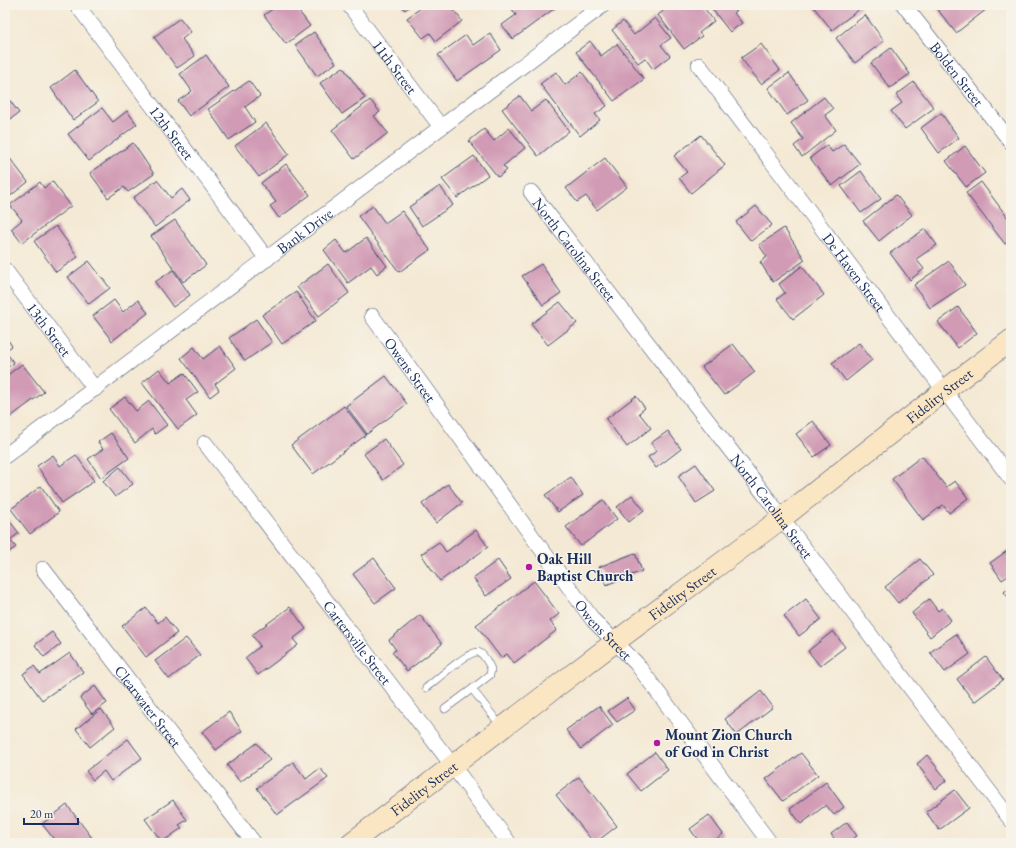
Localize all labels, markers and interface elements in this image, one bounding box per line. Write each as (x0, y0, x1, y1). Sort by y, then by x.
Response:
street label: 11th Street (369, 36, 422, 98)
street label: Bolden Street (926, 37, 989, 110)
street label: 12th Street (146, 101, 199, 163)
street label: North Carolina Street (529, 193, 621, 305)
street label: Bank Drive (273, 203, 336, 257)
street label: De Haven Street (819, 229, 891, 315)
street label: 13th Street (23, 298, 76, 360)
street label: Owens Street (381, 333, 441, 406)
street label: Fidelity Street (902, 363, 976, 427)
street label: North Carolina Street (727, 450, 818, 562)
place label: Oak Hill Baptist Church (537, 549, 634, 585)
street label: Fidelity Street (644, 561, 720, 624)
marker: Oak Hill Baptist Church (524, 562, 534, 572)
street label: Owens Street (571, 595, 637, 664)
street label: Cartersville Street (319, 596, 396, 688)
street label: Clearwater Street (111, 661, 186, 751)
place label: Mount Zion Church of God in Christ (665, 725, 793, 761)
marker: Mount Zion Church of God in Christ (652, 738, 662, 748)
street label: Fidelity Street (386, 756, 461, 819)
scale bar (24, 800, 78, 826)
text: 20 m (30, 806, 54, 822)

